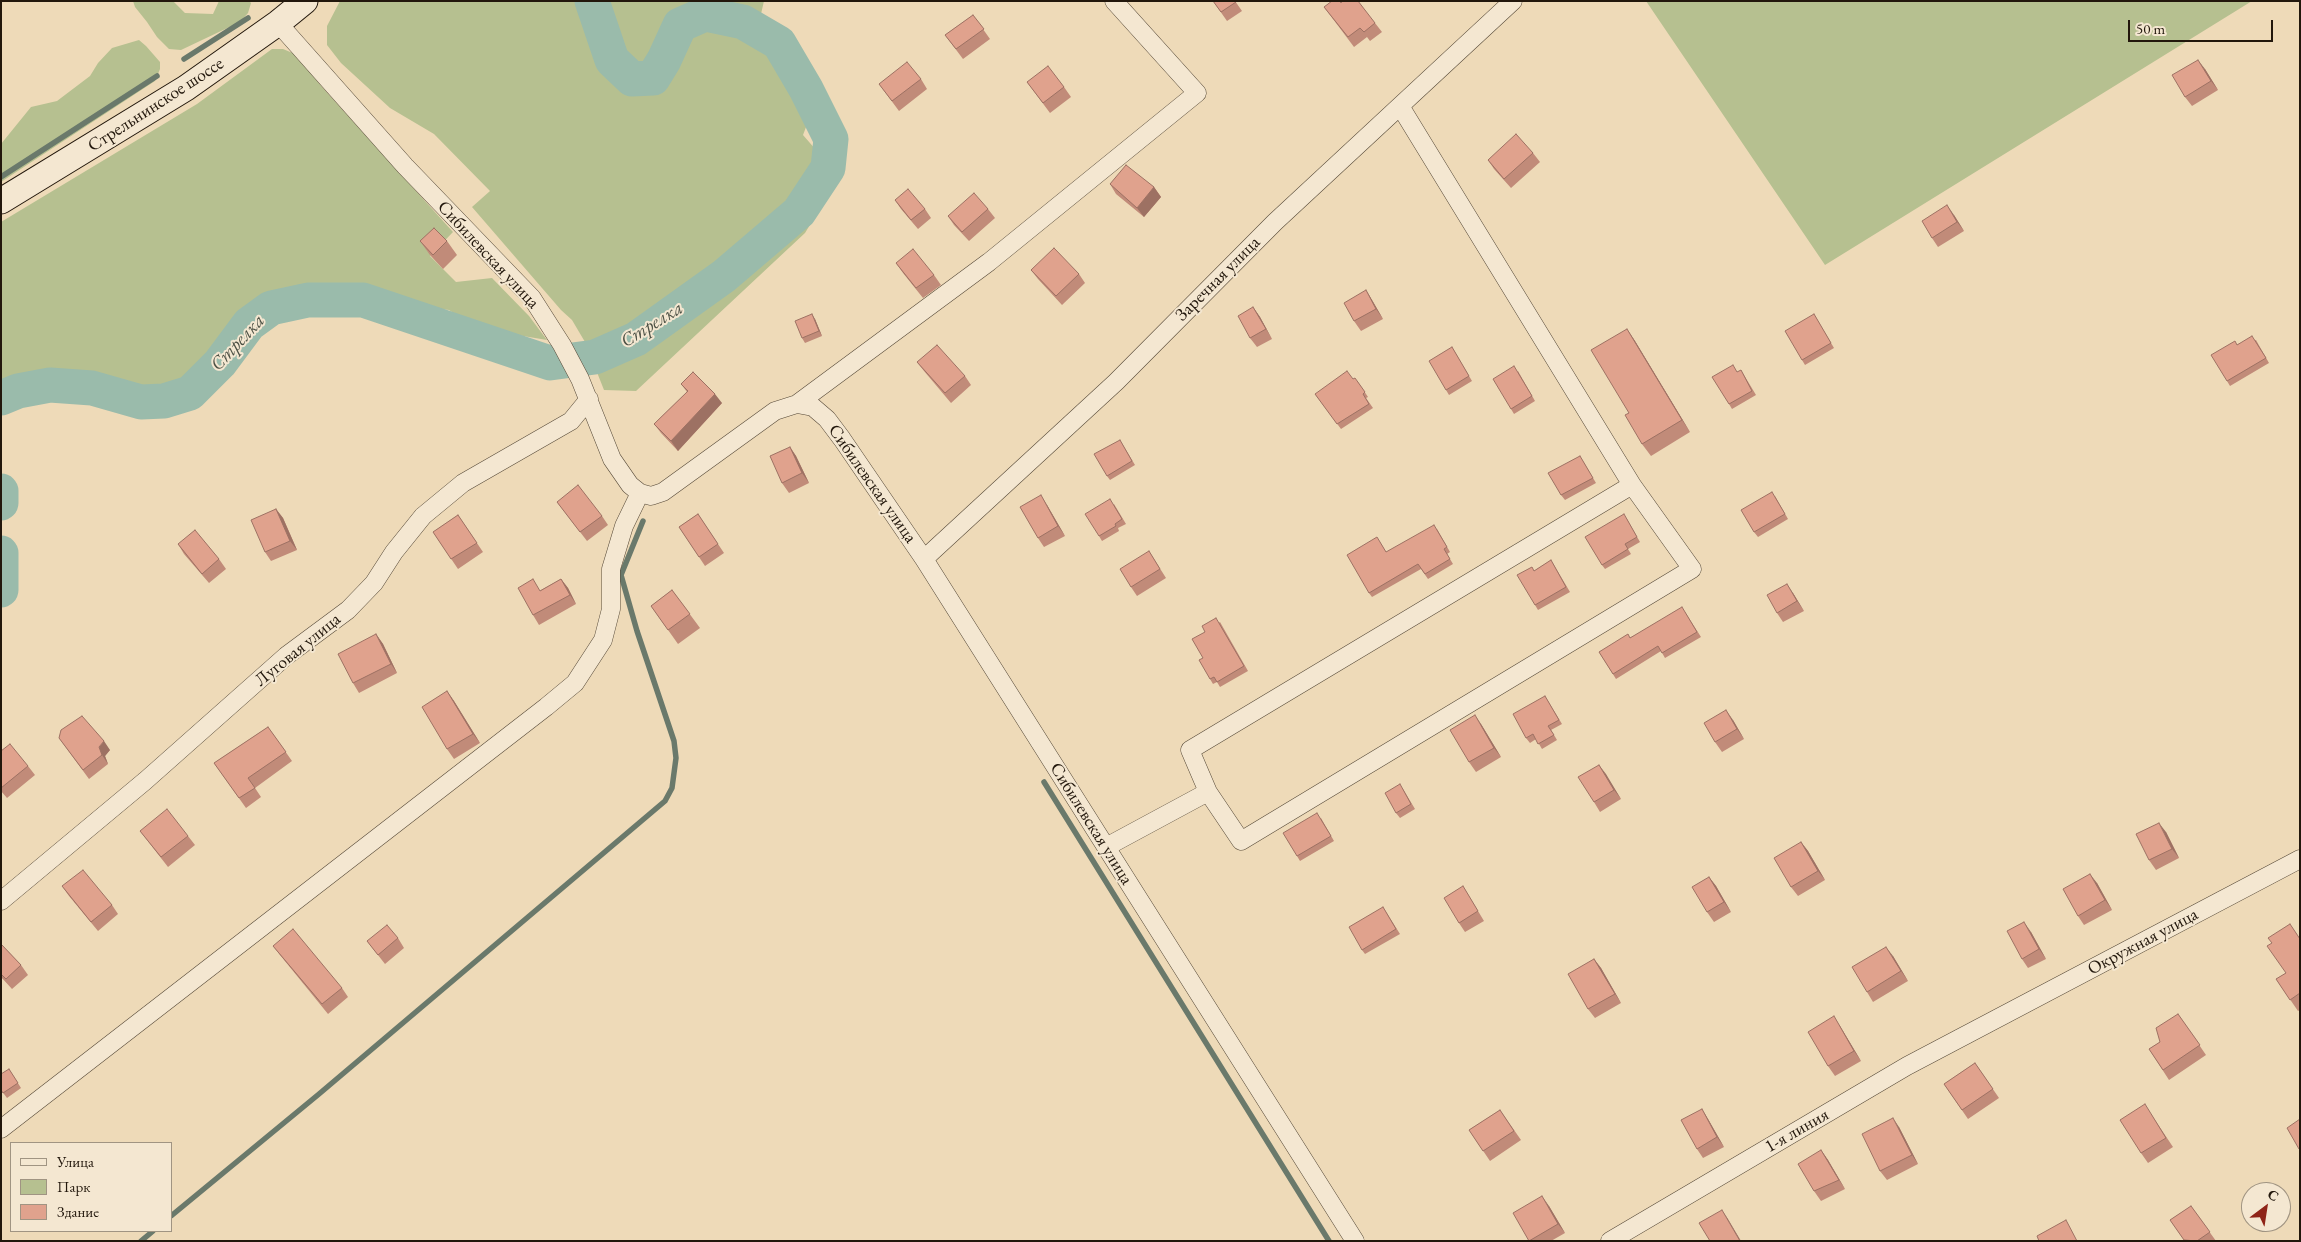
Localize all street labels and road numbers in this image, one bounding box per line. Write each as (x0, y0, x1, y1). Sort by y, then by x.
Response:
street label: Стрельнинское шоссе (84, 53, 228, 157)
street label: Сибилевская улица (432, 196, 544, 314)
street label: Заречная улица (1171, 232, 1265, 326)
street label: Сибилевская улица (823, 421, 921, 547)
street label: Луговая улица (251, 609, 345, 691)
street label: Сибилевская улица (1045, 759, 1137, 889)
street label: Окружная улица (2084, 904, 2202, 980)
street label: 1-я линия (1761, 1104, 1833, 1158)

